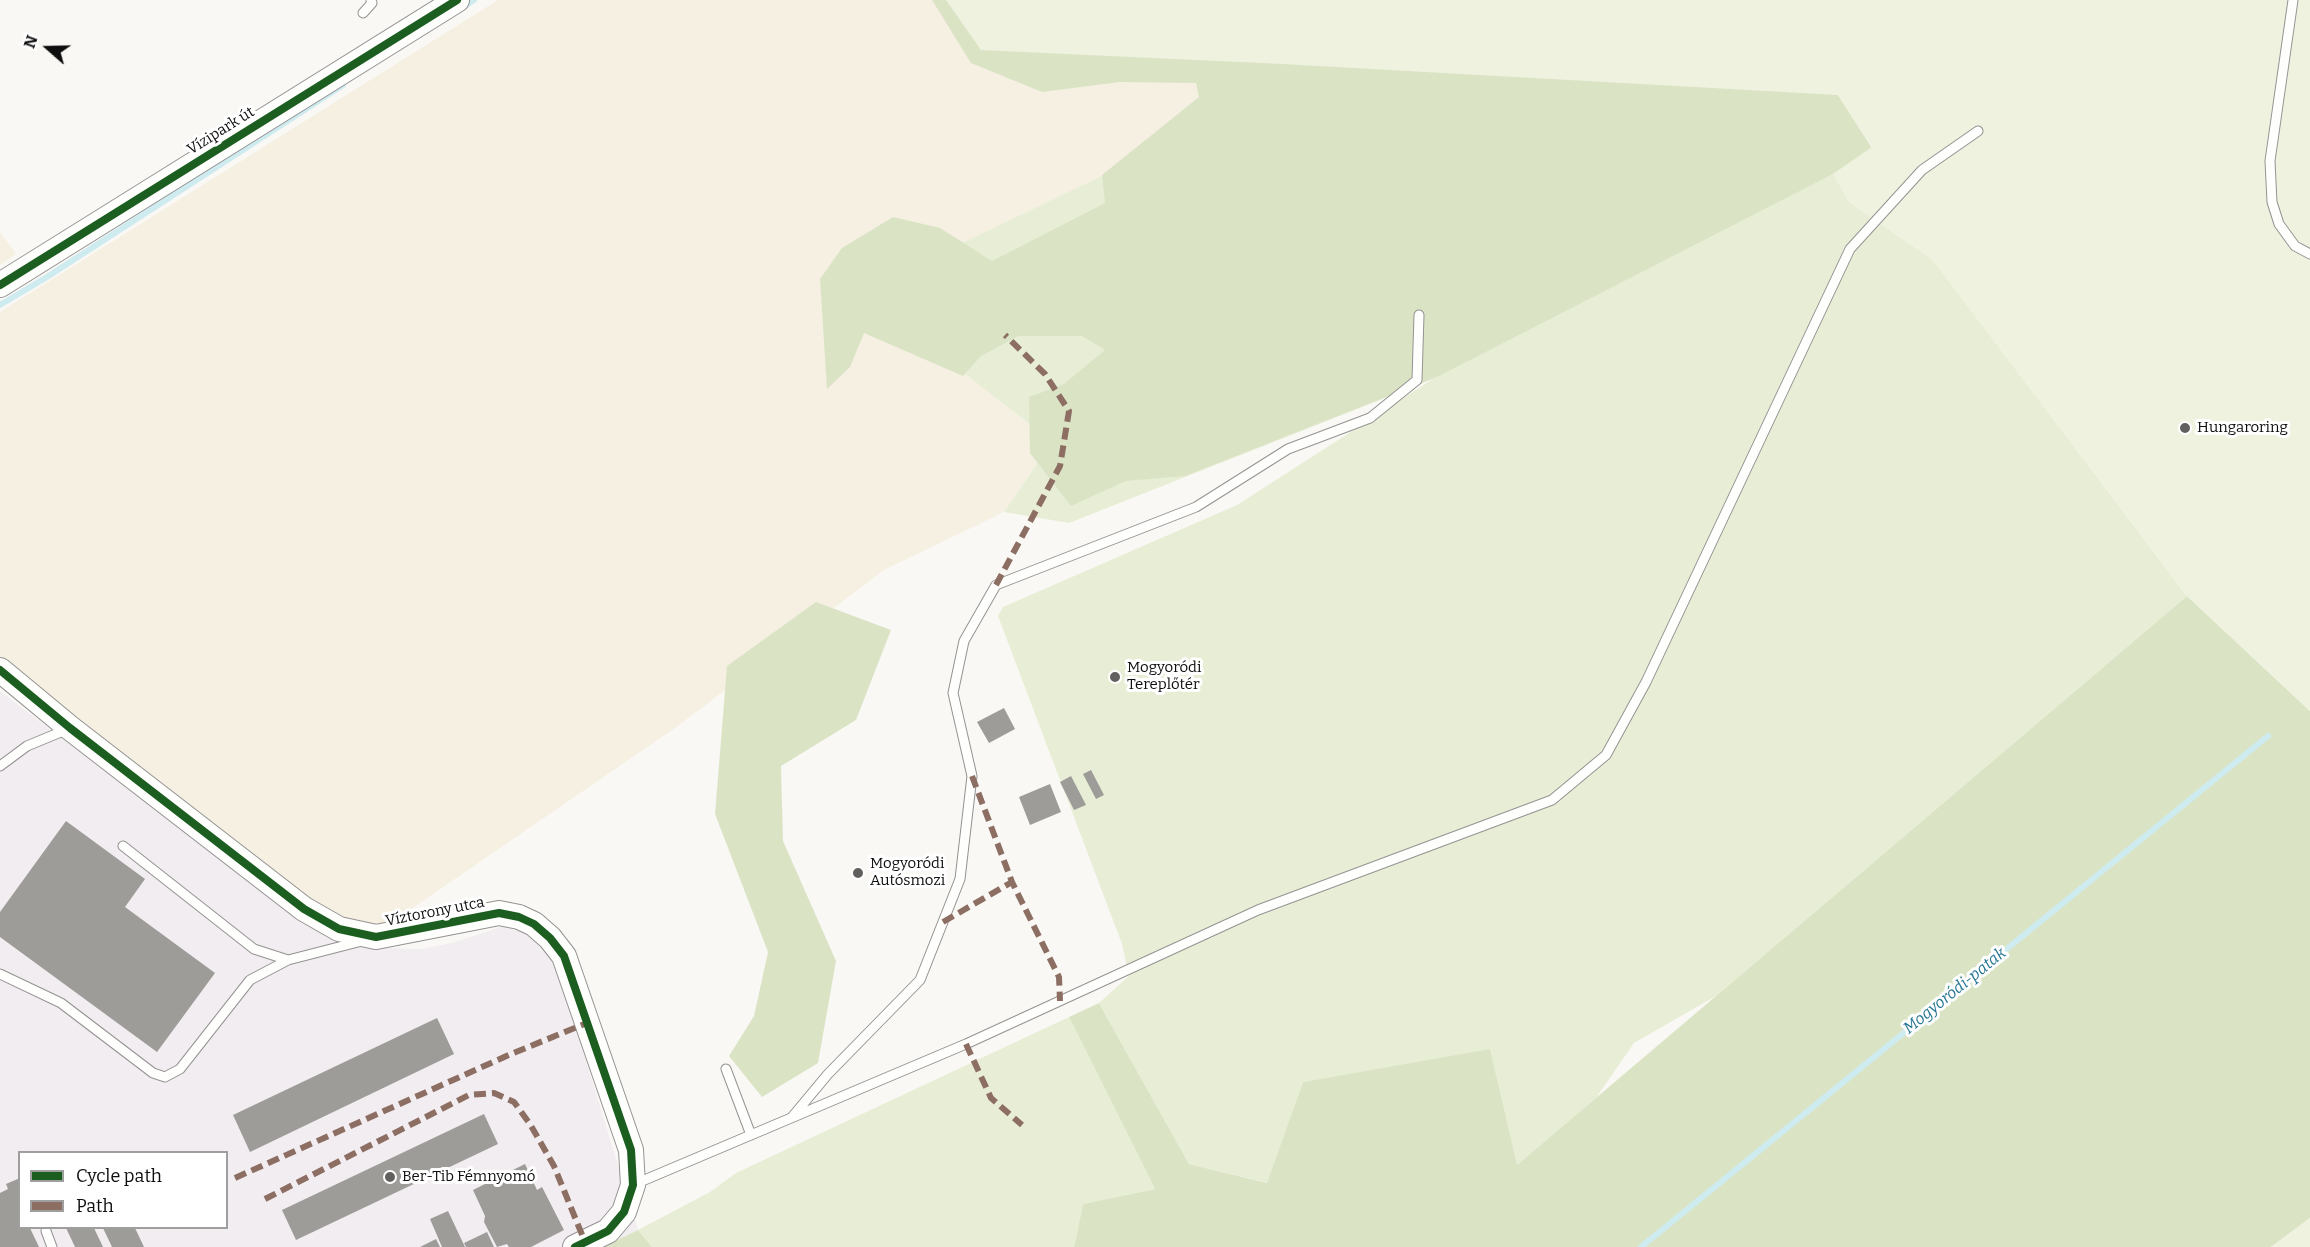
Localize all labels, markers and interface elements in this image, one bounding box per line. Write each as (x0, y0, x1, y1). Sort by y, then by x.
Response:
north arrow (18, 18, 78, 78)
text: N (20, 33, 42, 51)
street label: Vízipark út (184, 103, 258, 159)
place label: Hungaroring (2197, 419, 2288, 437)
marker: Hungaroring (2178, 421, 2192, 435)
place label: Mogyoródi Tereplőtér (1127, 659, 1201, 694)
marker: Mogyoródi Tereplőtér (1108, 670, 1122, 684)
place label: Mogyoródi Autósmozi (870, 855, 945, 890)
marker: Mogyoródi Autósmozi (851, 866, 865, 880)
street label: Víztorony utca (384, 894, 486, 930)
water label: Mogyoródi-patak (1900, 944, 2010, 1038)
legend (18, 1151, 228, 1229)
text: Cycle path (76, 1165, 162, 1187)
place label: Ber-Tib Fémnyomó (402, 1168, 535, 1186)
marker: Ber-Tib Fémnyomó (383, 1170, 397, 1184)
text: Path (76, 1195, 114, 1217)

